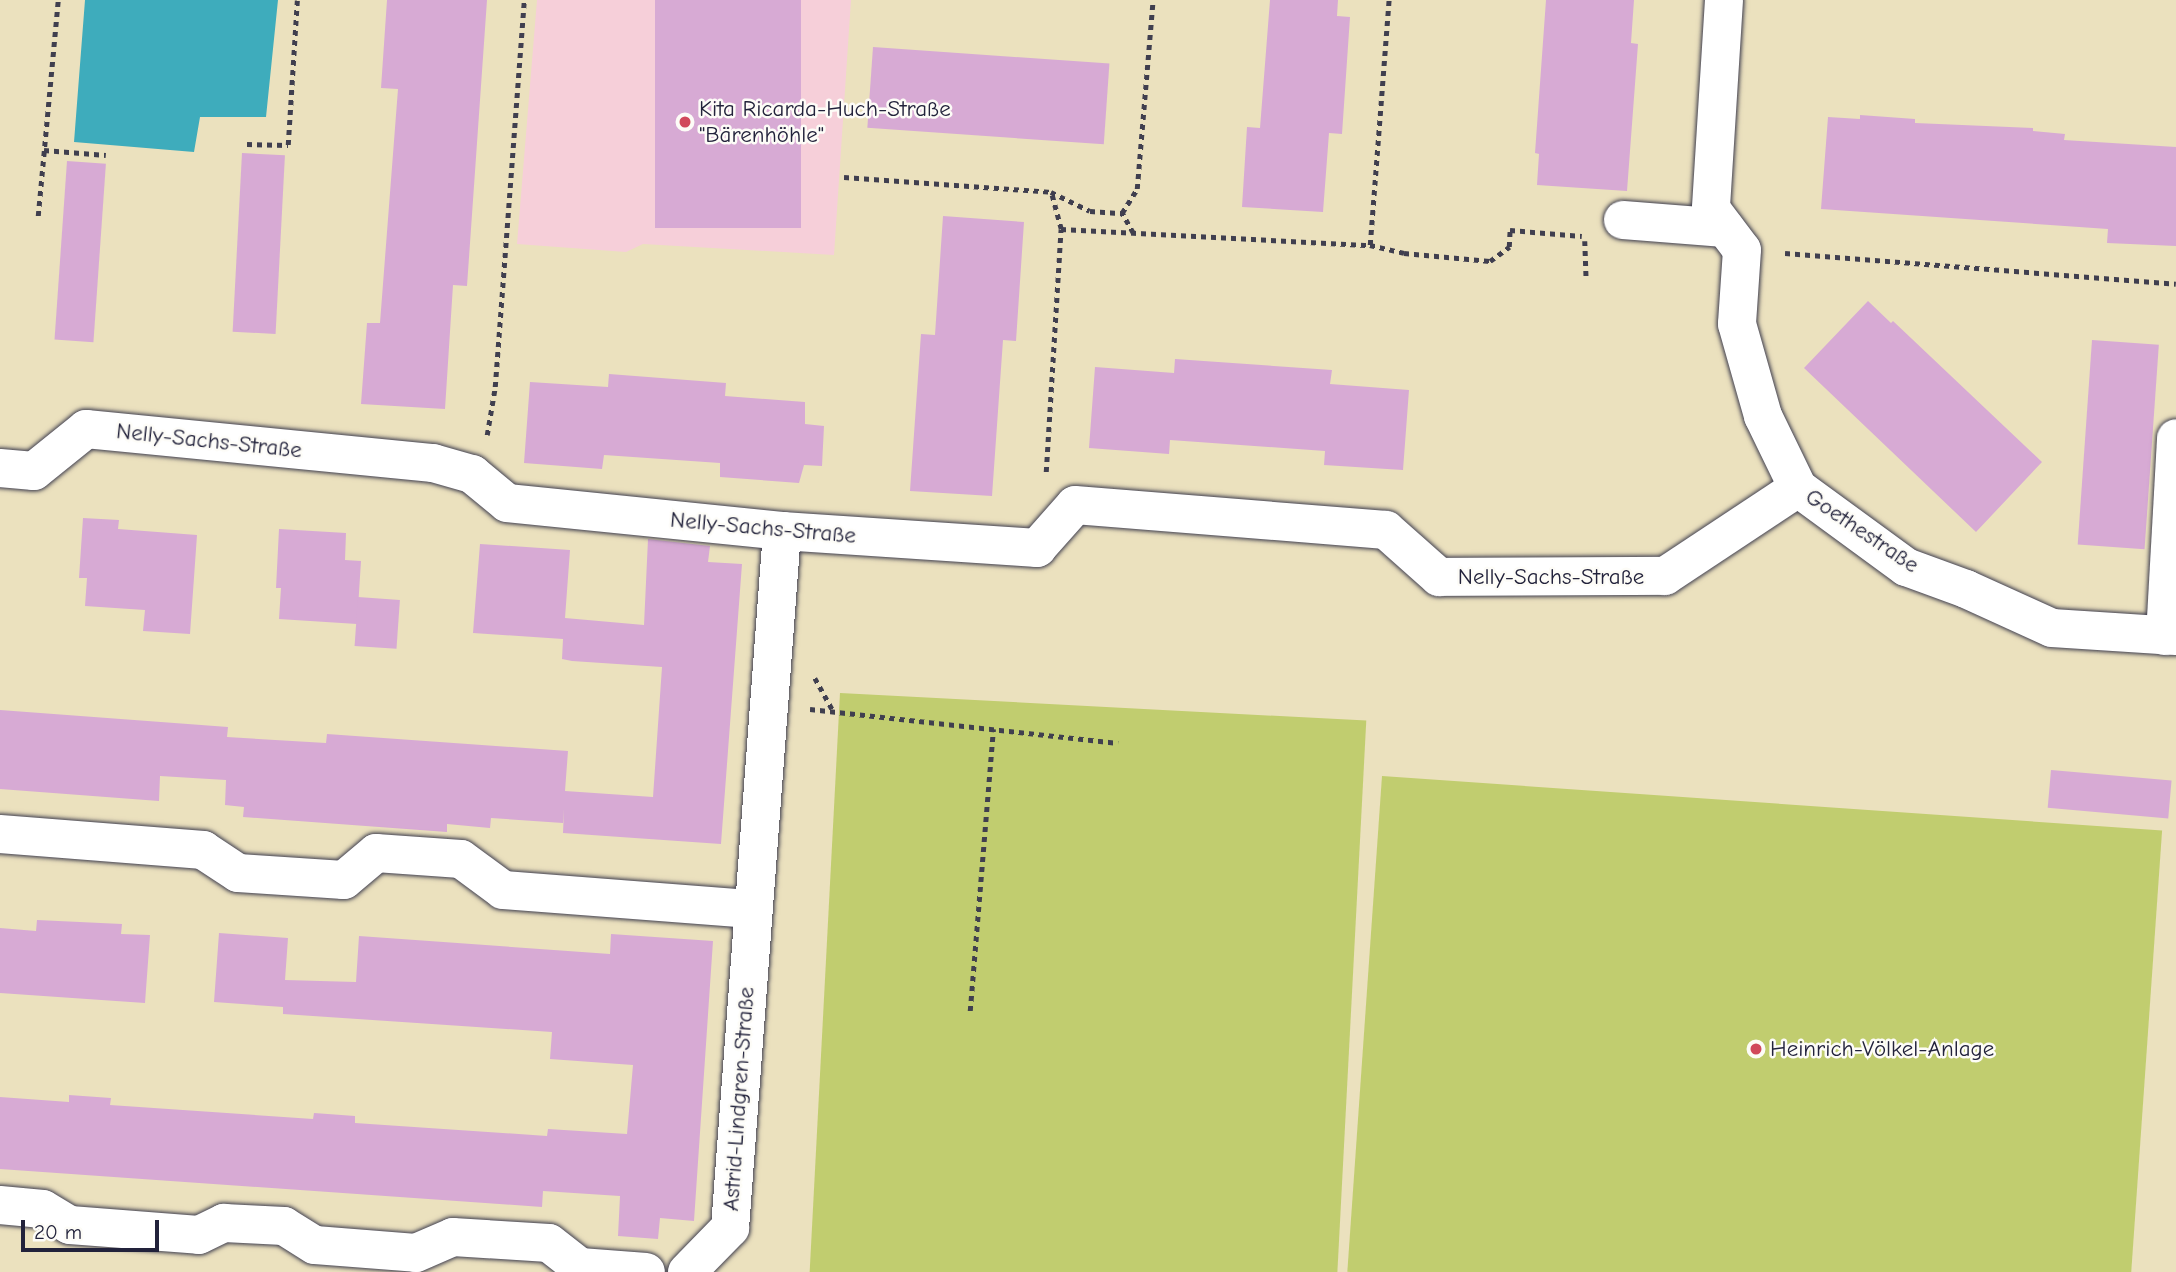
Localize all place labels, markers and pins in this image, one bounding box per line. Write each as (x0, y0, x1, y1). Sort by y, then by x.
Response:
place label: Kita Ricarda-Huch-Straße "Bärenhöhle" (699, 95, 951, 149)
marker: Kita Ricarda-Huch-Straße "Bärenhöhle" (677, 114, 693, 130)
place label: Heinrich-Völkel-Anlage (1770, 1035, 1994, 1063)
marker: Heinrich-Völkel-Anlage (1748, 1041, 1764, 1057)

